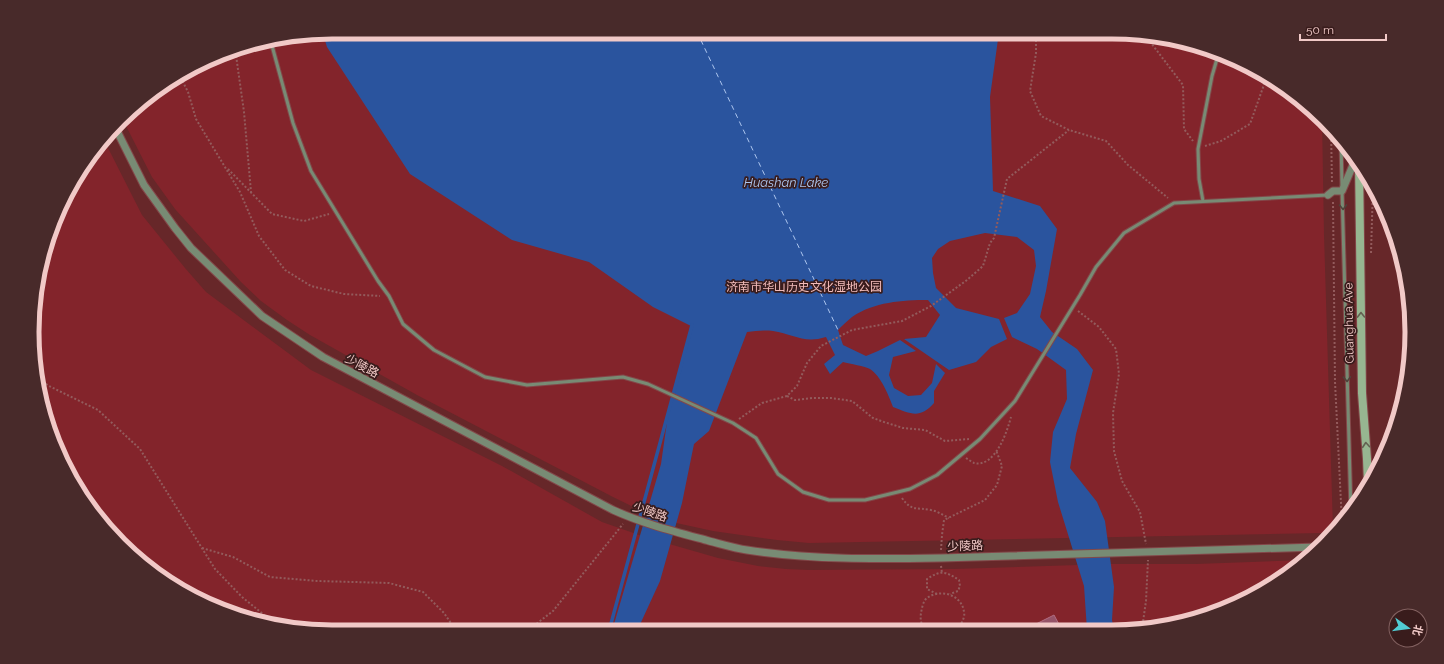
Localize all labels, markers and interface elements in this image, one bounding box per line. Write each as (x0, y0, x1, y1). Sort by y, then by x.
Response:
scale bar (1300, 16, 1386, 42)
text: 50 m (1306, 23, 1334, 37)
water label: Huashan Lake (744, 175, 828, 190)
one-way arrow (1339, 204, 1347, 210)
park label: 济南市华山历史文化湿地公园 (726, 280, 882, 294)
street label: Guanghua Ave (1341, 282, 1357, 364)
one-way arrow (1357, 312, 1365, 318)
street label: 少陵路 (343, 351, 381, 381)
one-way arrow (1343, 376, 1351, 382)
one-way arrow (1362, 442, 1371, 448)
street label: 少陵路 (631, 500, 669, 524)
street label: 少陵路 (947, 538, 983, 554)
north arrow (1388, 608, 1428, 648)
text: 北 (1410, 623, 1425, 637)

